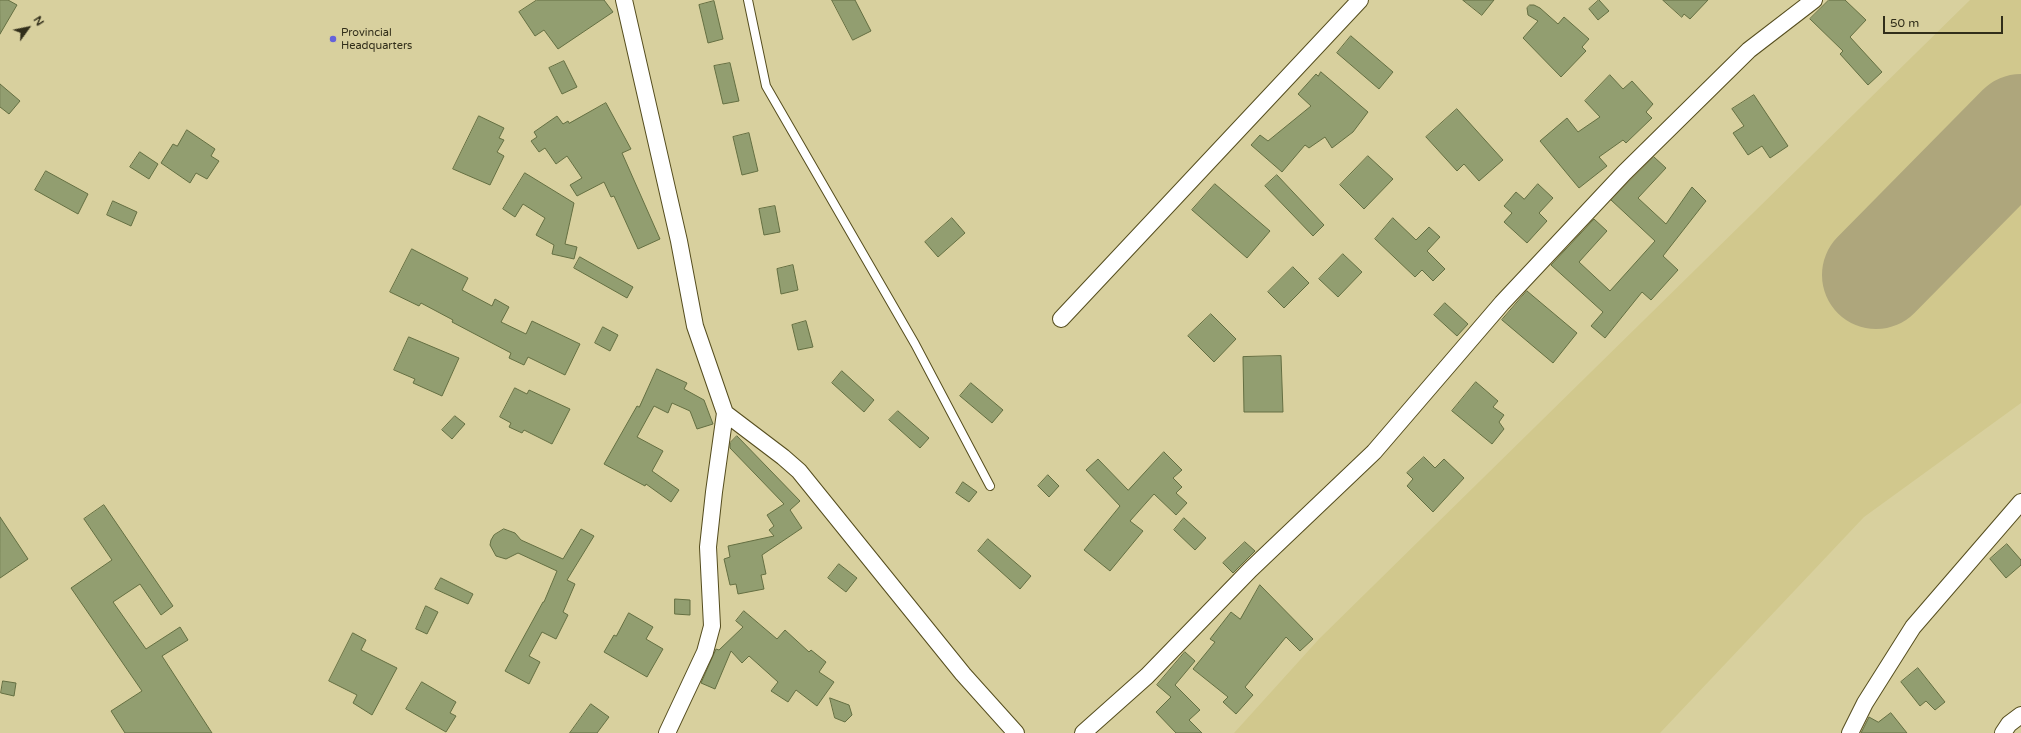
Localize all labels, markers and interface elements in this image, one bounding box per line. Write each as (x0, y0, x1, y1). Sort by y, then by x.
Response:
north arrow (8, 8, 48, 48)
scale bar (1885, 8, 2005, 34)
text: N (31, 14, 46, 28)
text: 50 m (1890, 16, 1919, 30)
place label: Provincial Headquarters (341, 26, 412, 52)
marker: Provincial Headquarters (328, 34, 338, 44)

